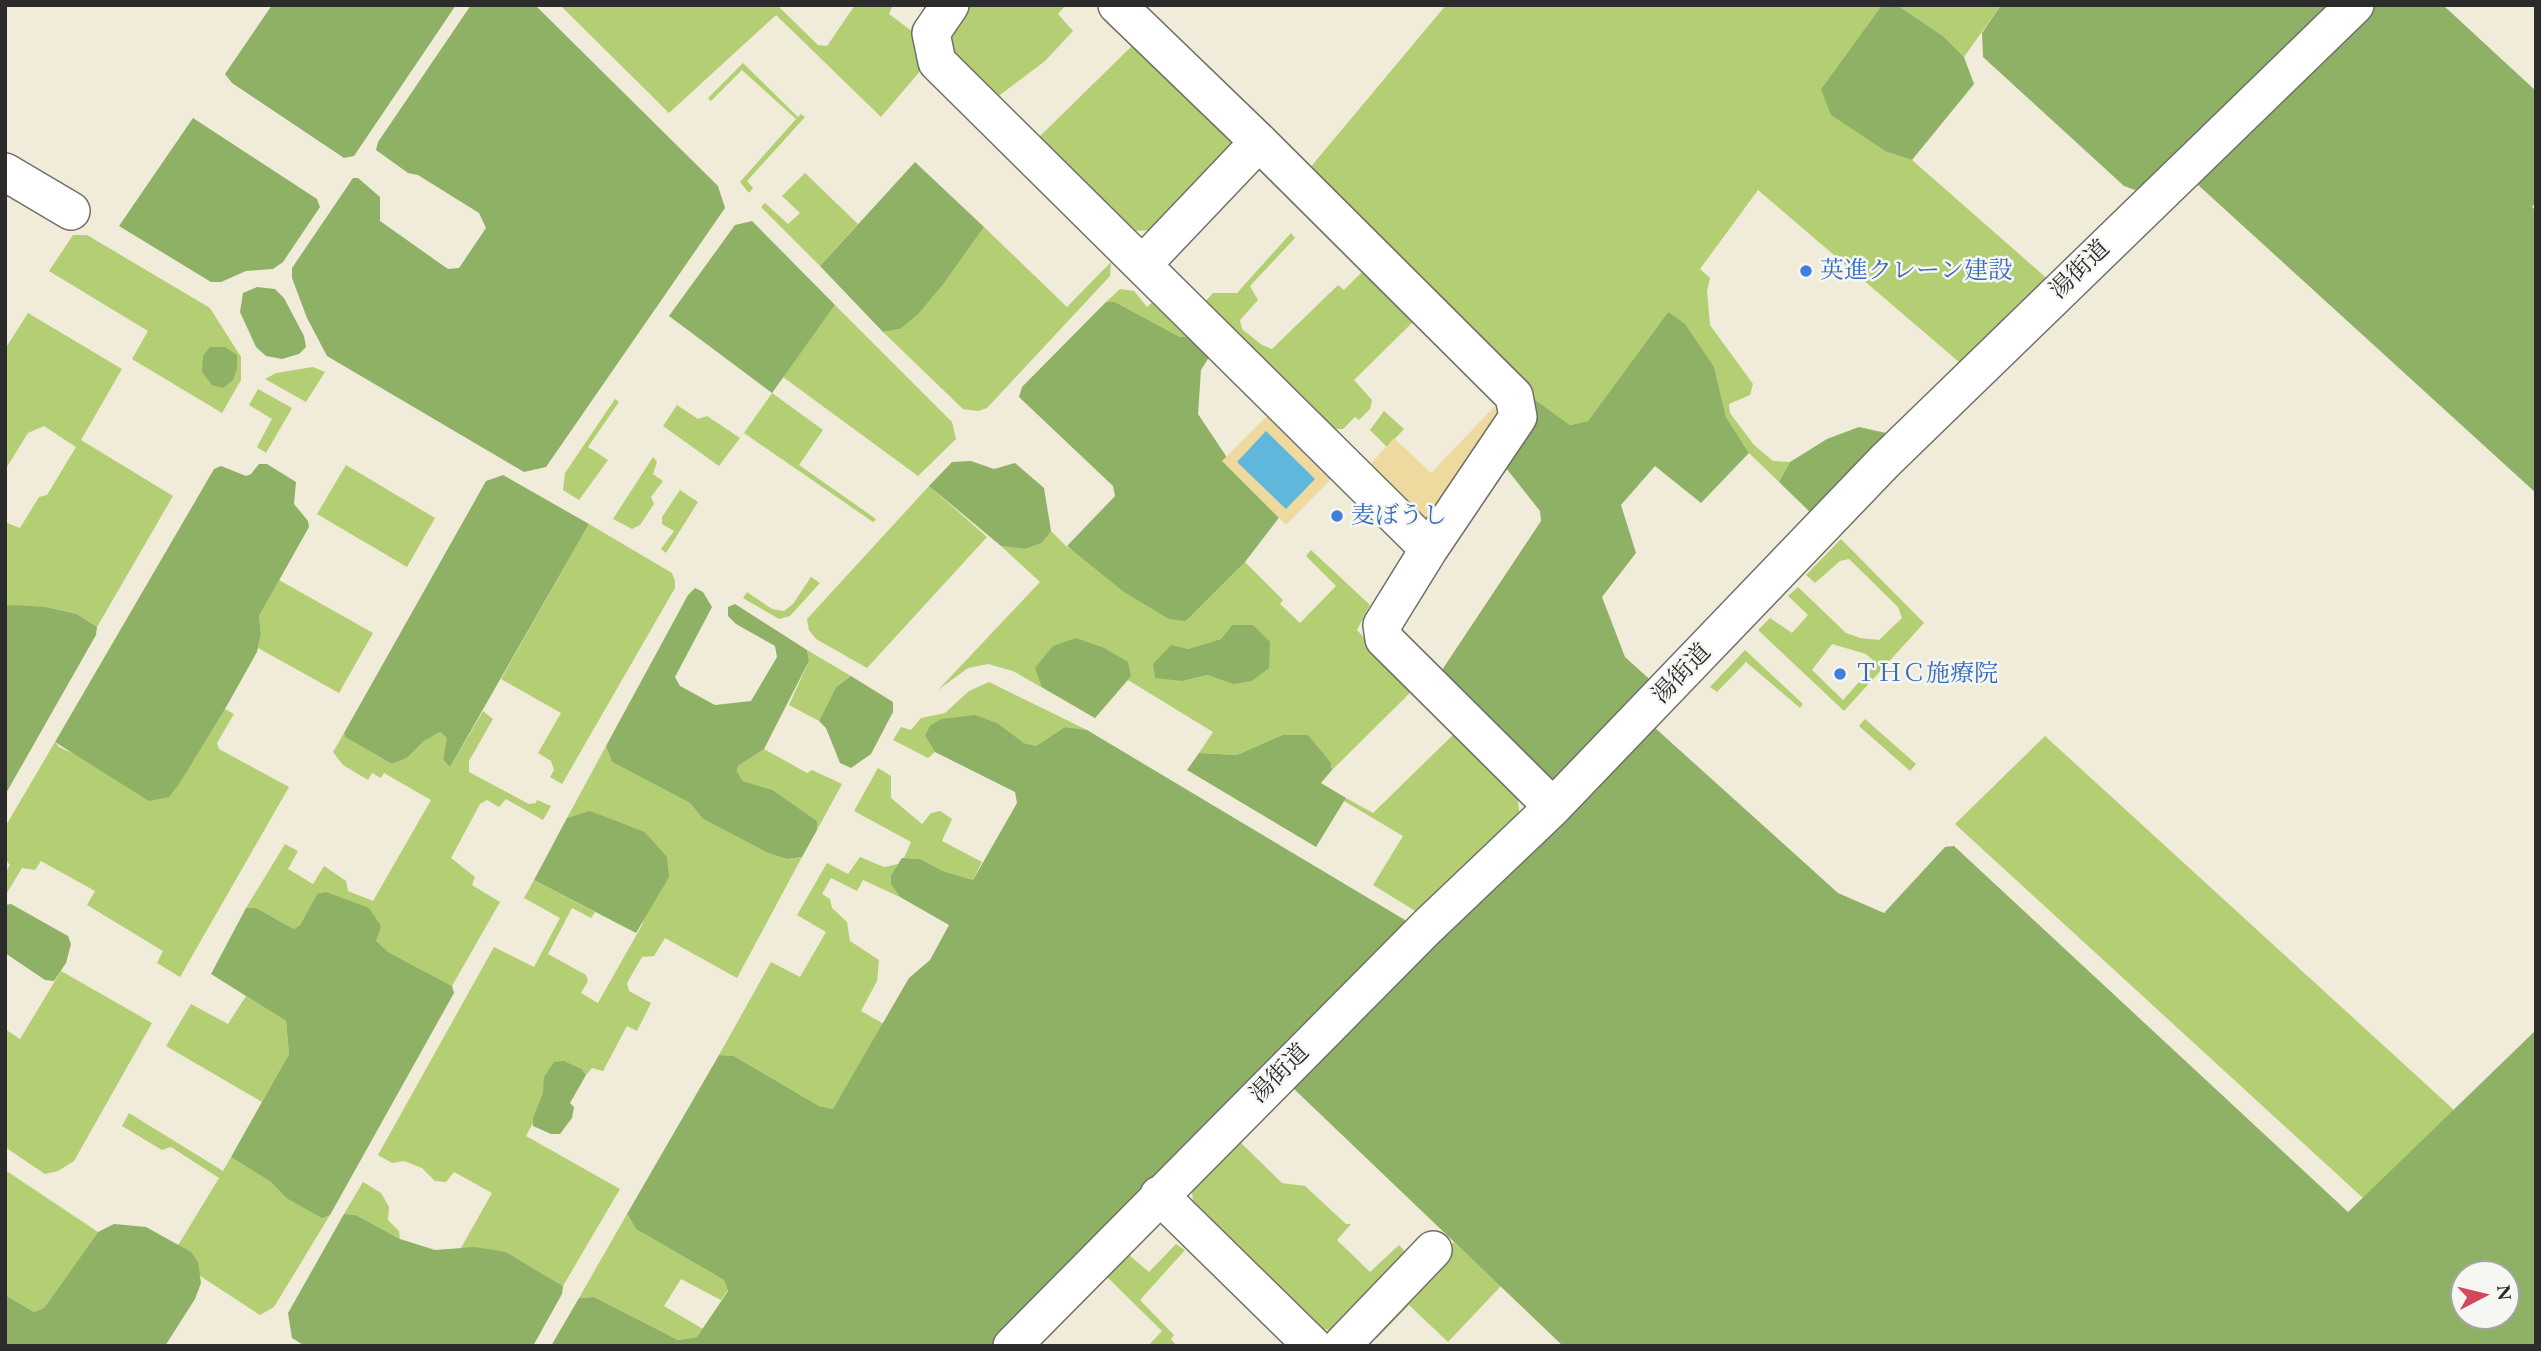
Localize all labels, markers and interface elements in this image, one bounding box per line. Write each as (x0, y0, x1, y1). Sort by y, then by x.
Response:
street label: 湯街道 (2044, 235, 2116, 305)
place label: 英進クレーン建設 (1820, 257, 2012, 285)
marker: 英進クレーン建設 (1798, 263, 1814, 279)
place label: 麦ぼうし (1351, 502, 1447, 530)
marker: 麦ぼうし (1329, 508, 1345, 524)
street label: 湯街道 (1647, 638, 1717, 710)
place label: ＴＨＣ施療院 (1854, 660, 1998, 688)
marker: ＴＨＣ施療院 (1832, 666, 1848, 682)
street label: 湯街道 (1244, 1038, 1316, 1110)
north arrow (2450, 1260, 2520, 1330)
text: N (2491, 1283, 2518, 1302)

